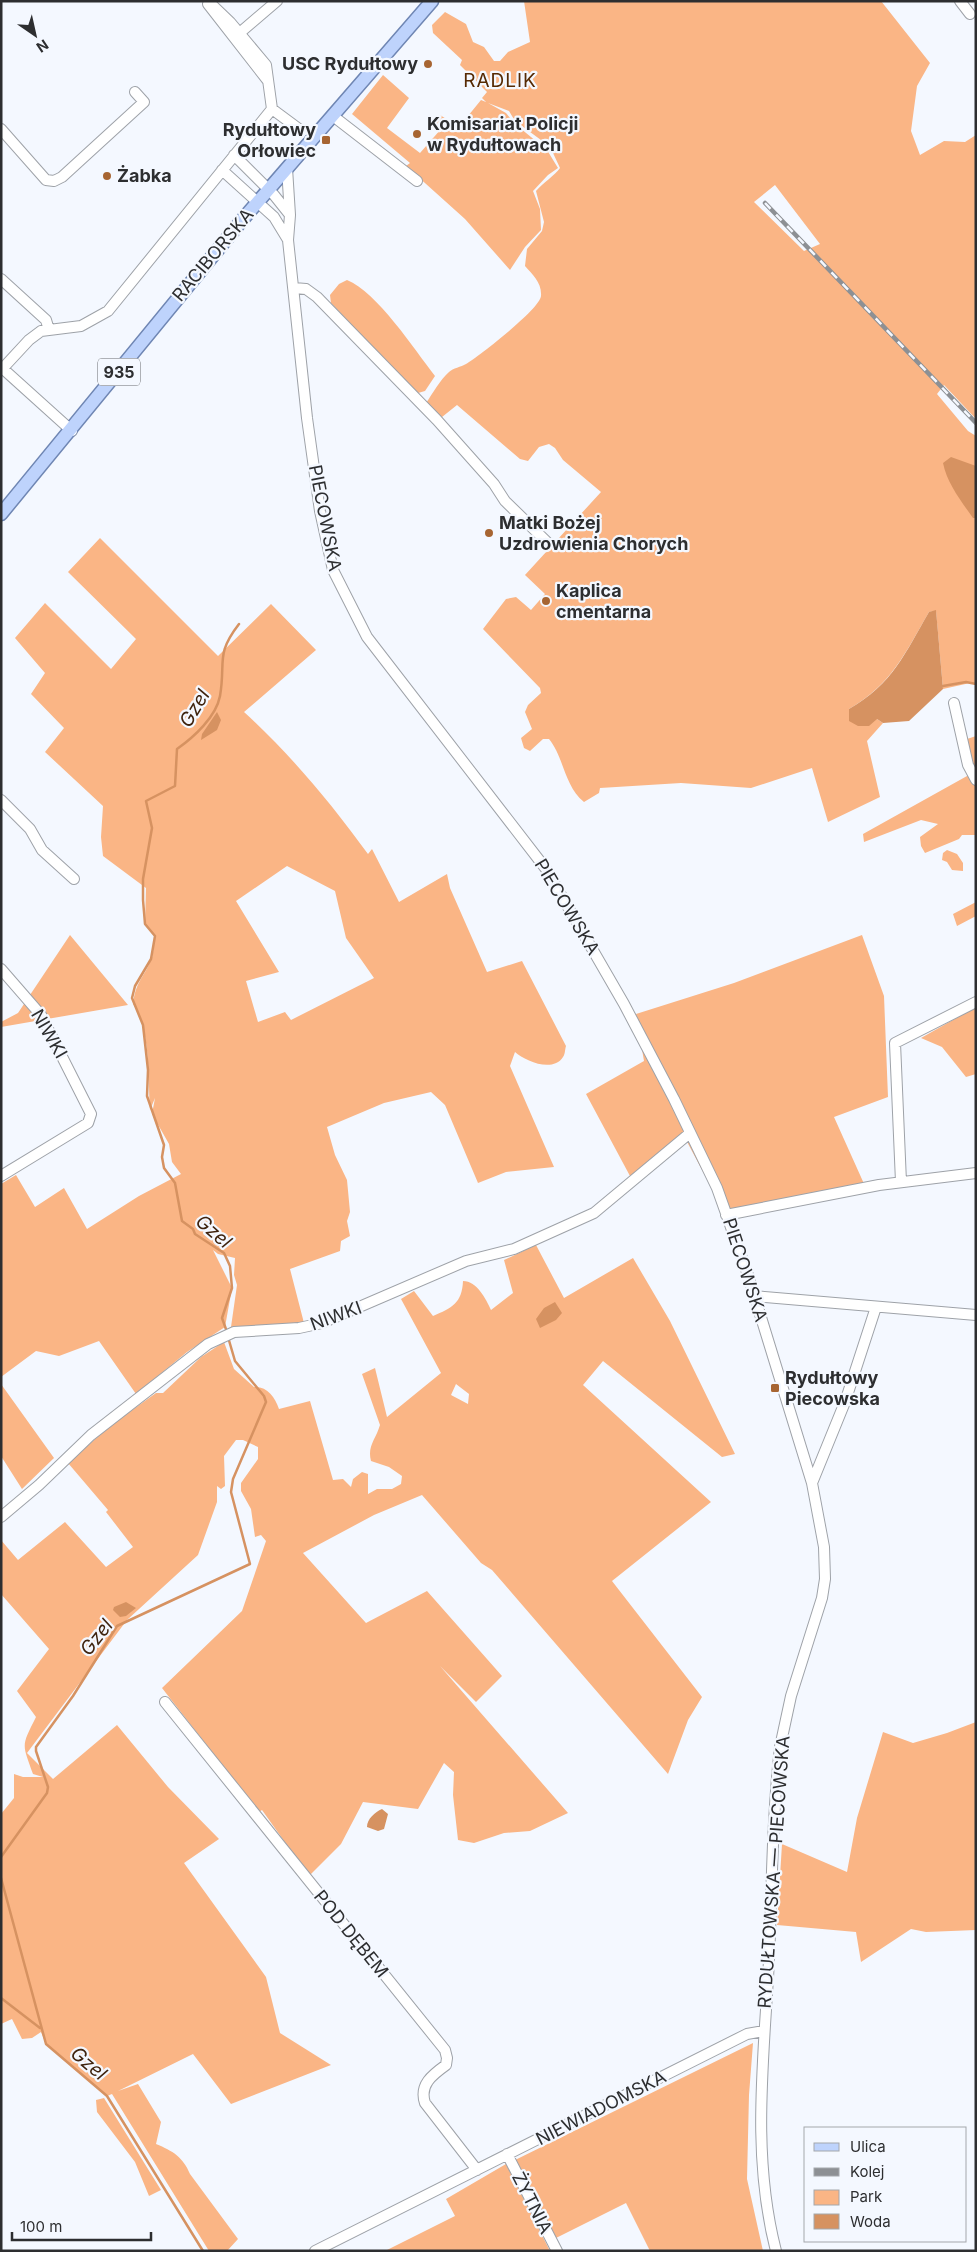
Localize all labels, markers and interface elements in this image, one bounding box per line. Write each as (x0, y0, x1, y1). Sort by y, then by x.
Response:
north arrow (10, 10, 60, 60)
text: N (33, 36, 52, 56)
place label: USC Rydułtowy (282, 53, 418, 74)
marker: USC Rydułtowy (422, 58, 434, 70)
district label: RADLIK (463, 69, 537, 92)
place label: Komisariat Policji w Rydułtowach (427, 113, 578, 155)
place label: Rydułtowy Orłowiec (223, 119, 316, 161)
marker: Komisariat Policji w Rydułtowach (411, 128, 423, 140)
marker: Rydułtowy Orłowiec (320, 134, 332, 146)
place label: Żabka (117, 165, 172, 186)
marker: Żabka (101, 170, 113, 182)
street label: RACIBORSKA (168, 204, 257, 305)
road number: 935 (98, 358, 140, 386)
street label: PIECOWSKA (305, 463, 346, 573)
place label: Matki Bożej Uzdrowienia Chorych (499, 512, 688, 554)
marker: Matki Bożej Uzdrowienia Chorych (483, 527, 495, 539)
place label: Kaplica cmentarna (556, 580, 651, 622)
marker: Kaplica cmentarna (540, 595, 552, 607)
water label: Gzel (174, 685, 215, 731)
street label: PIECOWSKA (531, 855, 604, 958)
street label: NIWKI (27, 1006, 72, 1062)
water label: Gzel (191, 1210, 237, 1253)
street label: PIECOWSKA (719, 1215, 772, 1324)
street label: NIWKI (307, 1297, 364, 1334)
place label: Rydułtowy Piecowska (785, 1367, 880, 1409)
marker: Rydułtowy Piecowska (769, 1382, 781, 1394)
water label: Gzel (75, 1614, 118, 1660)
street label: RYDUŁTOWSKA — PIECOWSKA (753, 1735, 794, 2009)
street label: POD DĘBEM (310, 1886, 393, 1981)
water label: Gzel (66, 2042, 112, 2085)
street label: NIEWIADOMSKA (532, 2066, 669, 2149)
legend (804, 2127, 967, 2242)
text: Ulica (850, 2137, 886, 2156)
text: Kolej (850, 2162, 885, 2181)
street label: ŻYTNIA (508, 2168, 558, 2237)
text: Park (850, 2187, 883, 2206)
scale bar (12, 2210, 151, 2242)
text: Woda (850, 2212, 891, 2231)
text: 100 m (20, 2217, 62, 2236)

